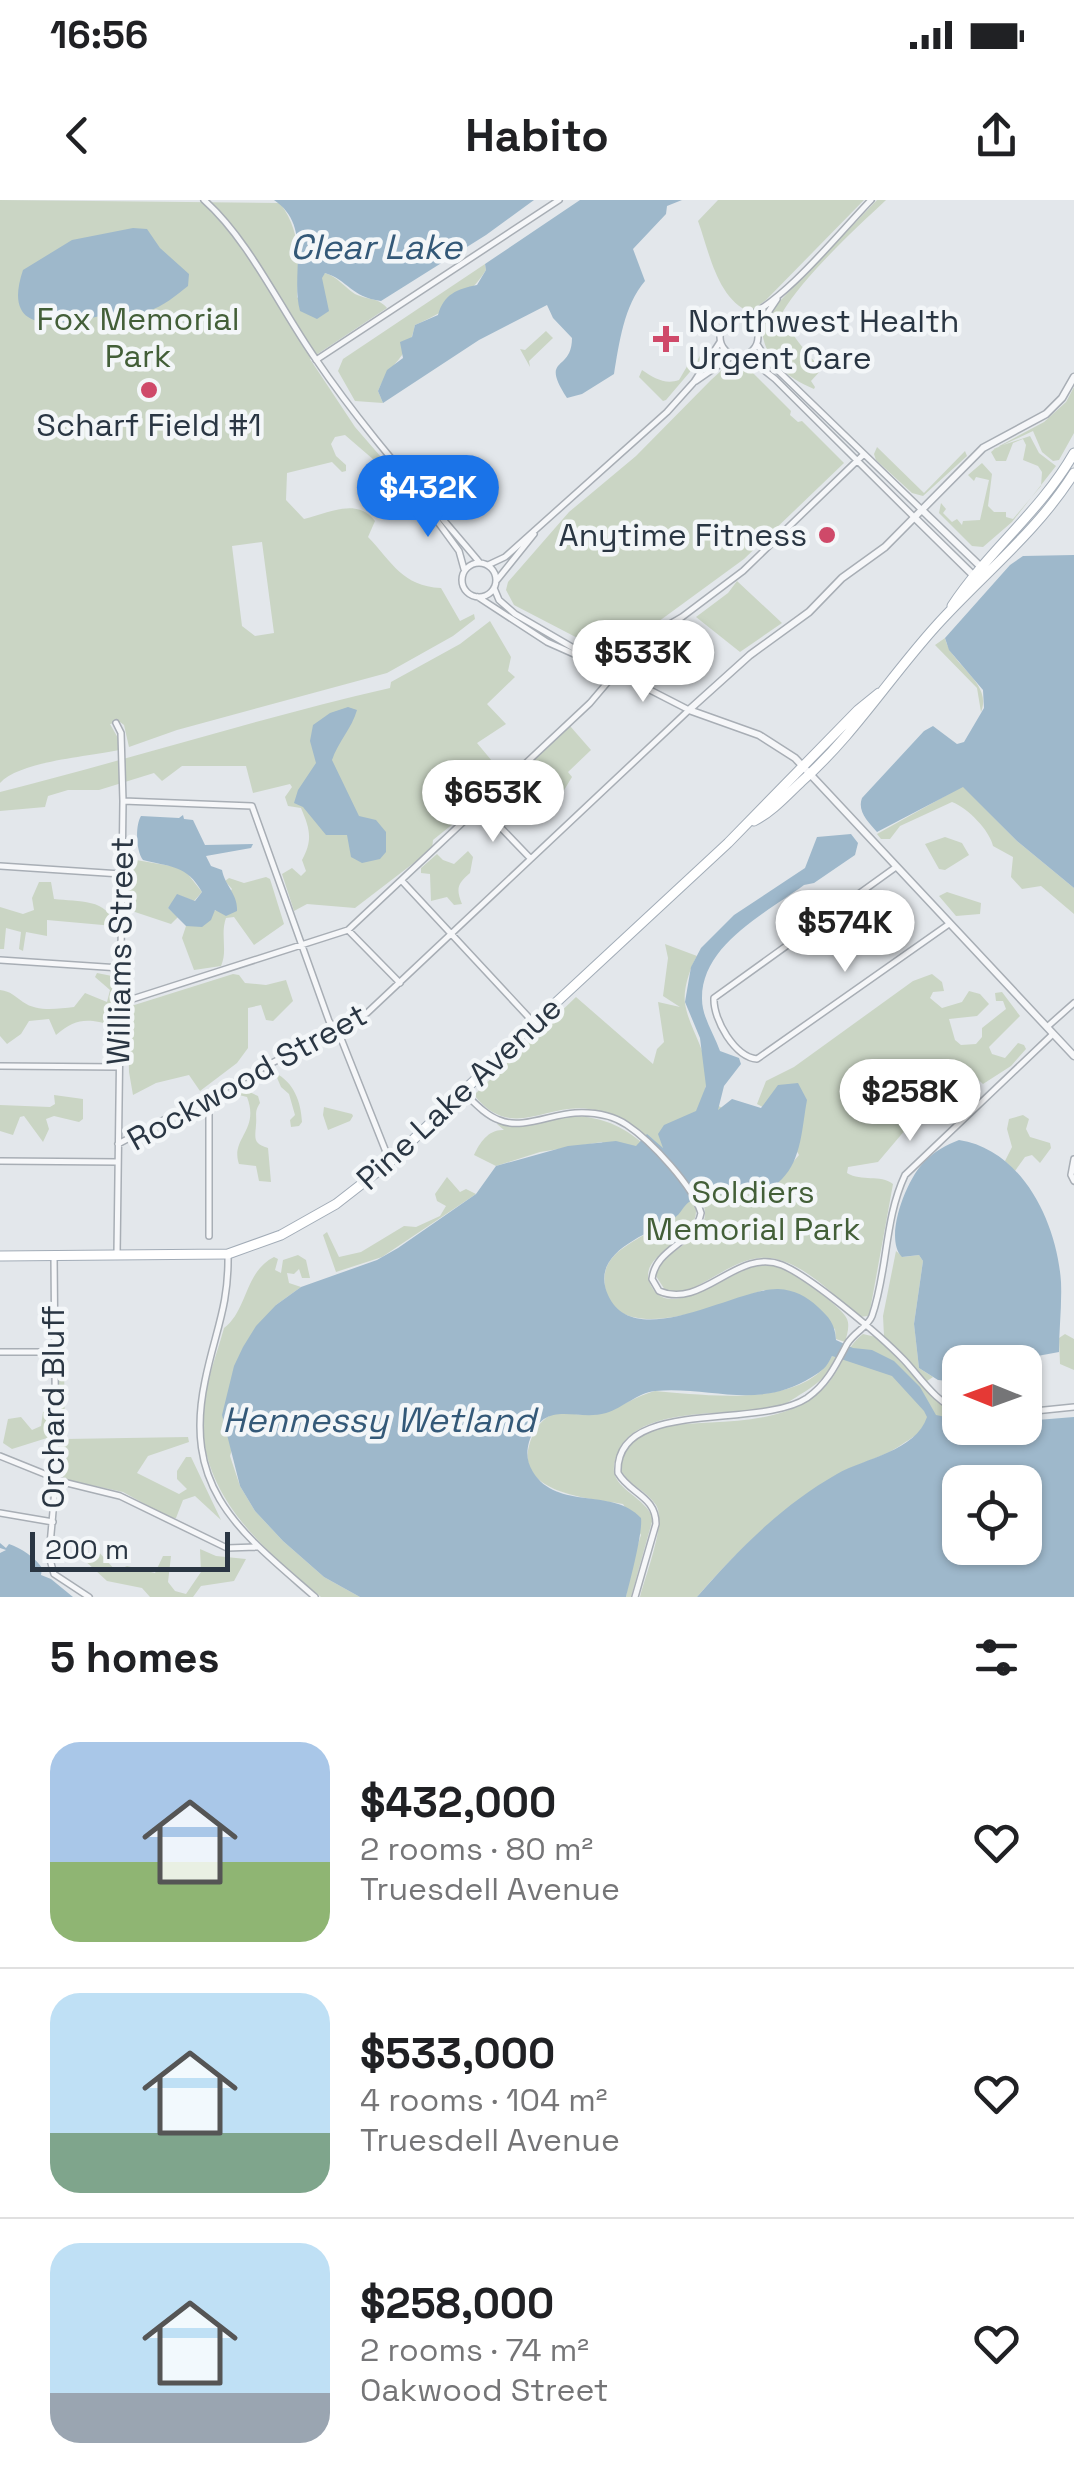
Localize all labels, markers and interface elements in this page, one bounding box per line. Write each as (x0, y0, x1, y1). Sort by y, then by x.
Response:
text: 16:56 (50, 11, 148, 59)
text: Habito (465, 107, 609, 164)
icon: back (50, 108, 105, 163)
icon: share (969, 108, 1024, 163)
water label: Clear Lake (290, 225, 463, 269)
park label: Fox Memorial Park (36, 299, 240, 376)
place label: Northwest Health Urgent Care (688, 301, 959, 378)
marker: Northwest Health Urgent Care (653, 326, 679, 352)
marker: Scharf Field #1 (138, 379, 160, 401)
place label: Scharf Field #1 (36, 405, 262, 445)
pin: $432K (358, 455, 498, 540)
text: $432K (379, 467, 477, 507)
place label: Anytime Fitness (559, 515, 807, 555)
marker: Anytime Fitness (816, 524, 838, 546)
pin: $533K (573, 620, 713, 705)
text: $533K (594, 632, 692, 672)
pin: $653K (423, 760, 563, 845)
text: $653K (444, 772, 542, 812)
street label: Williams Street (98, 837, 142, 1065)
pin: $574K (775, 890, 915, 975)
text: $574K (798, 902, 892, 942)
street label: Pine Lake Avenue (348, 988, 570, 1198)
street label: Rockwood Street (120, 995, 374, 1159)
pin: $258K (840, 1059, 980, 1144)
text: $258K (862, 1071, 958, 1111)
park label: Soldiers Memorial Park (646, 1172, 860, 1249)
street label: Orchard Bluff (33, 1305, 73, 1509)
north arrow (942, 1345, 1042, 1445)
map controls (942, 1345, 1042, 1565)
water label: Hennessy Wetland (222, 1398, 539, 1442)
button: locate (942, 1465, 1042, 1565)
scale bar (30, 1527, 230, 1572)
text: 200 m (45, 1531, 129, 1567)
icon: filters (969, 1630, 1024, 1685)
text: 5 homes (50, 1631, 220, 1684)
text: $432,000 (360, 1776, 556, 1829)
icon: home (130, 1782, 250, 1902)
icon: heart (969, 1815, 1024, 1870)
text: 2 rooms · 80 m² (360, 1829, 593, 1869)
text: Truesdell Avenue (360, 1869, 620, 1909)
text: $533,000 (360, 2027, 555, 2080)
icon: home (130, 2033, 250, 2153)
icon: heart (969, 2066, 1024, 2121)
text: 4 rooms · 104 m² (360, 2080, 607, 2120)
text: Truesdell Avenue (360, 2120, 620, 2160)
text: $258,000 (360, 2277, 554, 2330)
icon: home (130, 2283, 250, 2403)
icon: heart (969, 2316, 1024, 2371)
text: 2 rooms · 74 m² (360, 2330, 589, 2370)
text: Oakwood Street (360, 2370, 609, 2410)

